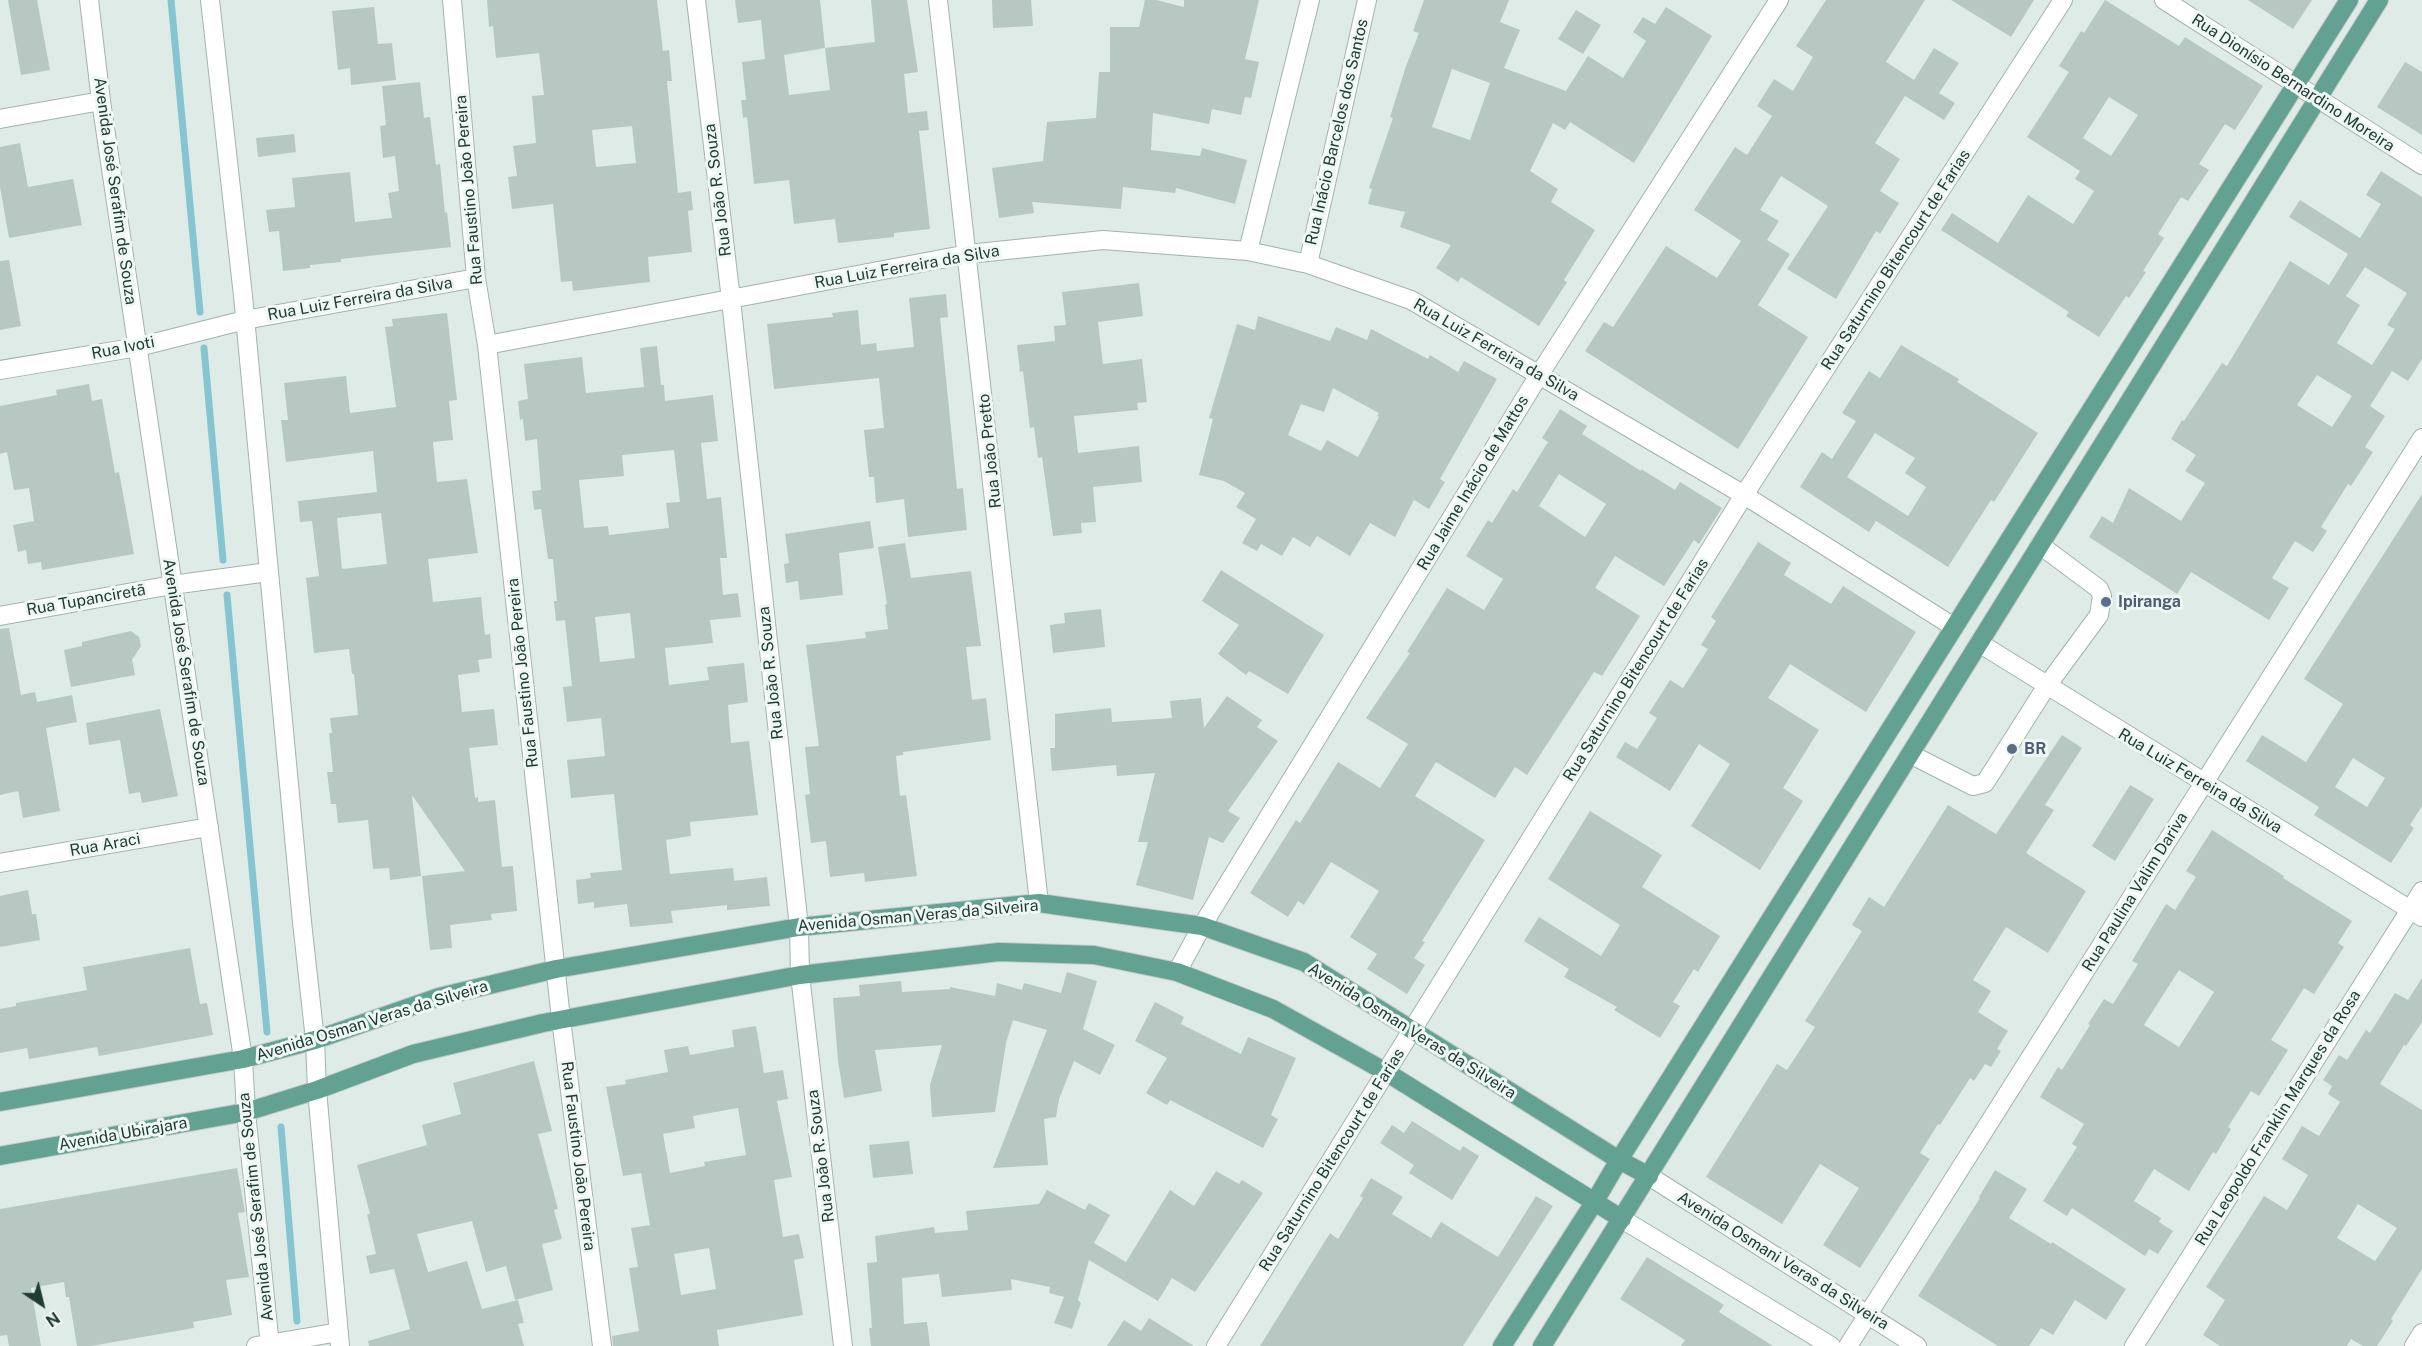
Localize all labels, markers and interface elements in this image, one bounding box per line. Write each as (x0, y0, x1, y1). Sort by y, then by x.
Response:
street label: Rua Dionísio Bernardino Moreira (2188, 10, 2398, 156)
street label: Rua Inácio Barcelos dos Santos (1302, 17, 1372, 247)
street label: Avenida José Serafim de Souza (90, 76, 140, 306)
street label: Rua Faustino João Pereira (451, 94, 487, 286)
street label: Rua João R. Souza (700, 123, 736, 257)
street label: Rua Saturnino Bitencourt de Farias (1817, 146, 1975, 374)
street label: Rua Luiz Ferreira da Silva (813, 241, 1001, 293)
street label: Rua Luiz Ferreira da Silva (266, 273, 454, 325)
street label: Rua Luiz Ferreira da Silva (1410, 295, 1582, 405)
street label: Rua Ivoti (90, 332, 156, 364)
street label: Rua Jaime Inácio de Mattos (1413, 392, 1533, 574)
street label: Rua João Pretto (974, 393, 1006, 509)
street label: Rua Saturnino Bitencourt de Farias (1559, 555, 1713, 785)
street label: Avenida José Serafim de Souza (159, 557, 213, 787)
street label: Rua Faustino João Pereira (503, 577, 543, 769)
street label: Rua Tupanciretã (25, 580, 147, 620)
place label: Ipiranga (2118, 592, 2181, 612)
marker: Ipiranga (2099, 595, 2113, 609)
street label: Rua João R. Souza (754, 606, 788, 740)
street label: Rua Luiz Ferreira da Silva (2115, 724, 2285, 838)
place label: BR (2024, 739, 2046, 759)
marker: BR (2005, 742, 2019, 756)
street label: Rua Paulina Valim Dariva (2078, 809, 2192, 975)
street label: Rua Araci (68, 829, 142, 861)
street label: Avenida Osman Veras da Silveira (797, 896, 1039, 936)
street label: Avenida Osman Veras da Silveira (1304, 959, 1520, 1103)
street label: Avenida Osman Veras da Silveira (254, 976, 490, 1066)
street label: Rua Leopoldo Franklin Marques da Rosa (2191, 987, 2365, 1249)
street label: Rua Saturnino Bitencourt de Farias (1255, 1045, 1409, 1275)
street label: Rua Faustino João Pereira (557, 1060, 599, 1252)
street label: Rua João R. Souza (803, 1089, 839, 1223)
street label: Avenida José Serafim de Souza (234, 1092, 278, 1322)
street label: Avenida Ubirajara (57, 1113, 189, 1155)
street label: Avenida Osmani Veras da Silveira (1674, 1188, 1892, 1334)
north arrow (12, 1274, 72, 1334)
text: N (42, 1308, 63, 1331)

